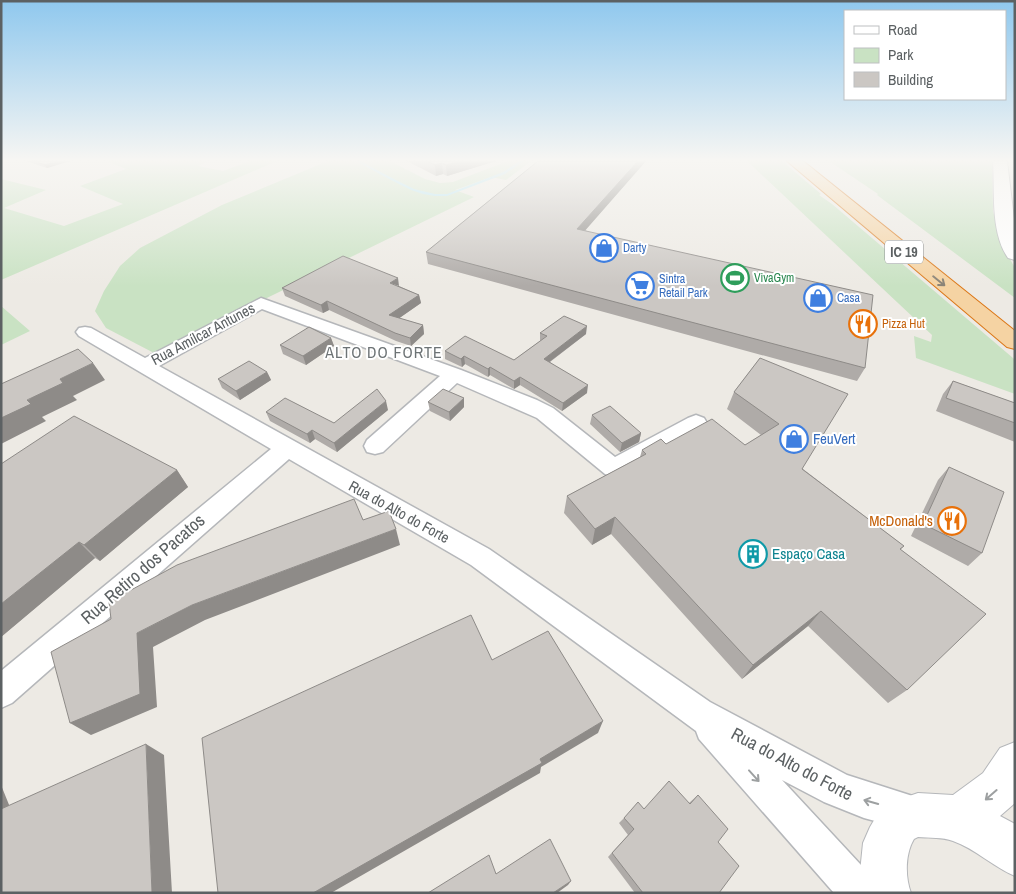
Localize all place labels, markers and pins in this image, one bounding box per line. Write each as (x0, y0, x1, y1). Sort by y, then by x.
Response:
shop icon: Darty (589, 233, 619, 263)
place label: Darty (623, 240, 647, 256)
sports icon: VivaGym (720, 263, 750, 293)
place label: VivaGym (754, 270, 794, 286)
supermarket icon: Sintra Retail Park (625, 271, 655, 301)
place label: Sintra Retail Park (659, 271, 708, 301)
shop icon: Casa (803, 283, 833, 313)
place label: Casa (837, 290, 860, 306)
restaurant icon: Pizza Hut (848, 309, 878, 339)
place label: Pizza Hut (882, 316, 925, 332)
shop icon: FeuVert (779, 424, 809, 454)
place label: FeuVert (813, 428, 856, 449)
restaurant icon: McDonald's (937, 506, 967, 536)
place label: McDonald's (869, 510, 933, 531)
building icon: Espaço Casa (738, 539, 768, 569)
place label: Espaço Casa (772, 543, 845, 564)

